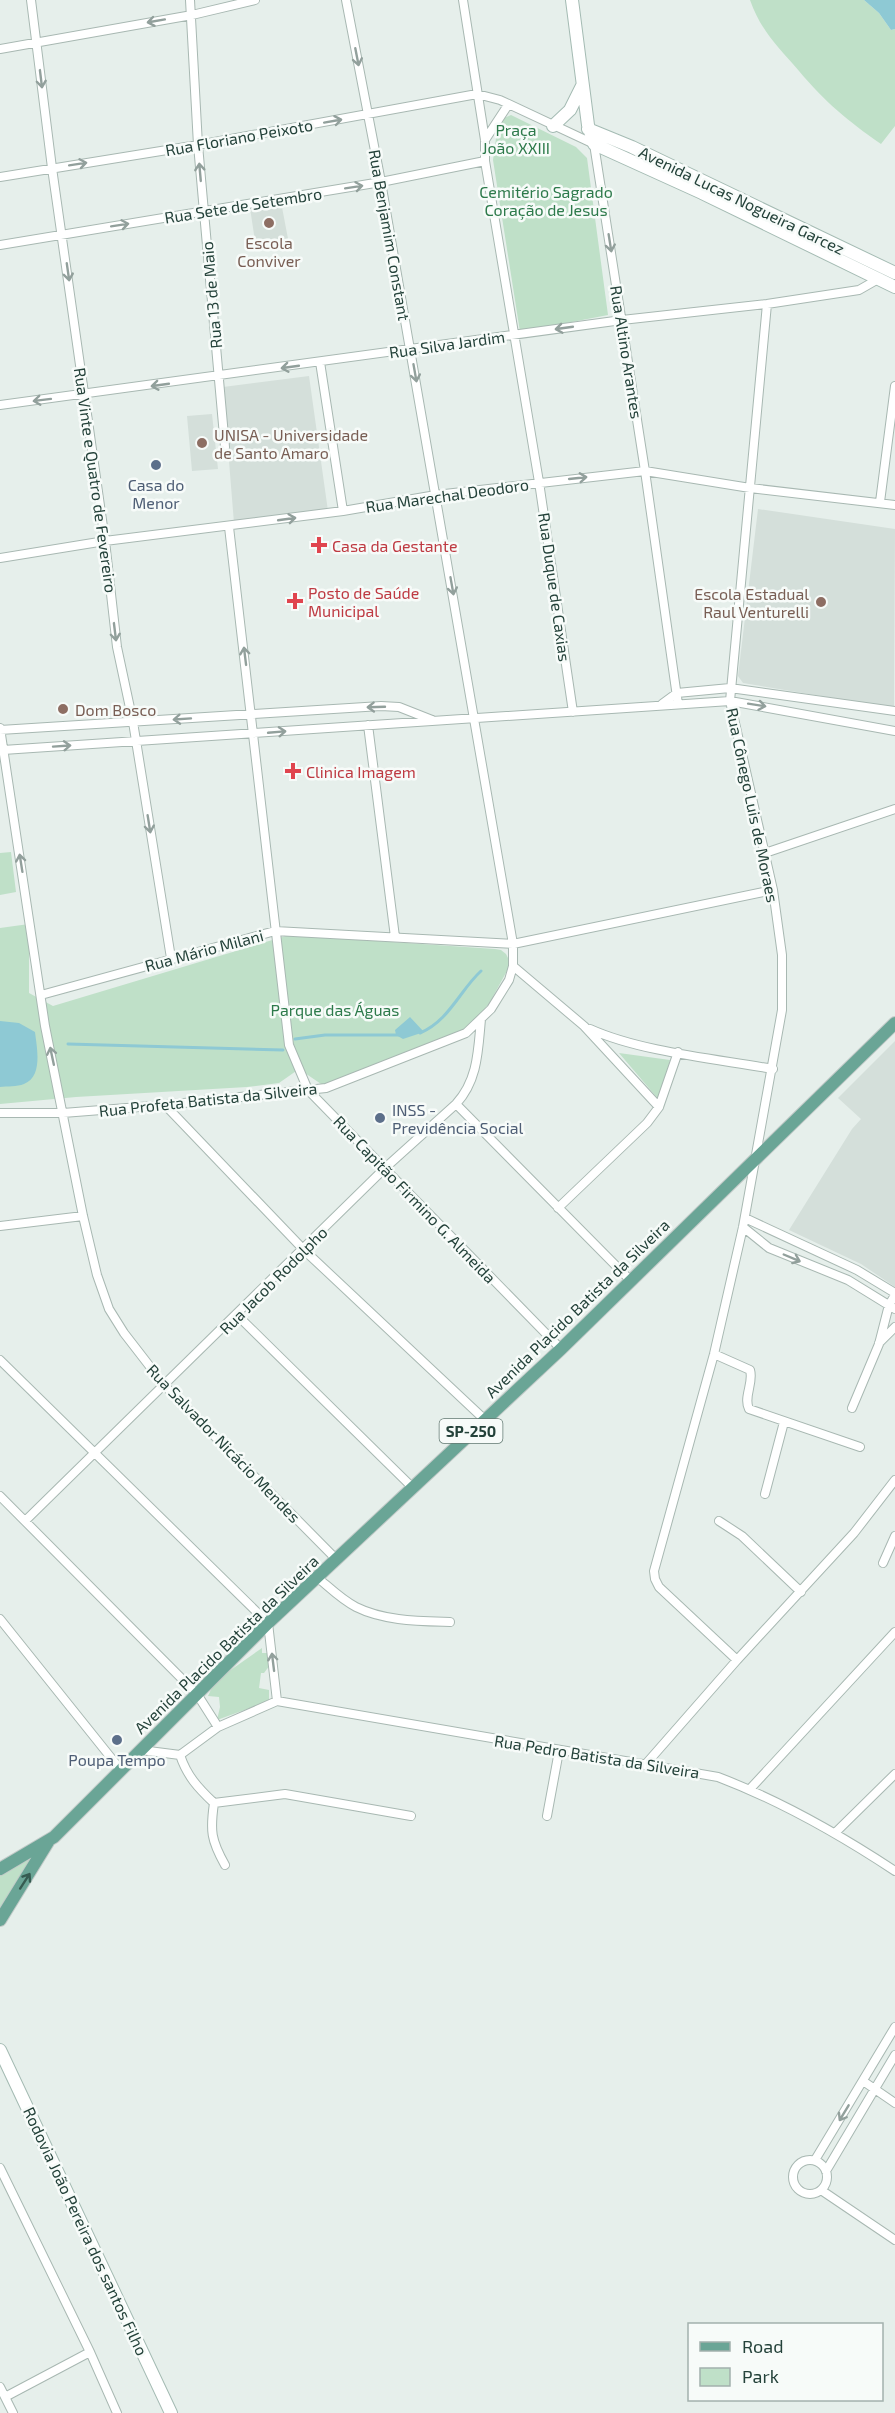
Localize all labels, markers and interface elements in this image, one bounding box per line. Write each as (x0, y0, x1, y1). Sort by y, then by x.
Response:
one-way arrow (147, 16, 167, 27)
one-way arrow (352, 47, 363, 67)
one-way arrow (36, 68, 47, 88)
street label: Rua Floriano Peixoto (164, 115, 314, 159)
one-way arrow (322, 115, 342, 126)
park label: Praça João XXIII (482, 120, 550, 157)
street label: Avenida Lucas Nogueira Garcez (636, 142, 848, 258)
street label: Rua Benjamim Constant (365, 148, 414, 322)
one-way arrow (68, 158, 88, 169)
one-way arrow (194, 163, 205, 183)
one-way arrow (343, 181, 363, 192)
park label: Cemitério Sagrado Coração de Jesus (479, 182, 613, 220)
street label: Rua Sete de Setembro (163, 183, 323, 227)
marker: Escola Conviver (262, 216, 276, 230)
one-way arrow (109, 219, 129, 230)
place label: Escola Conviver (237, 233, 301, 270)
one-way arrow (604, 233, 615, 252)
street label: Rua 13 de Maio (197, 241, 225, 349)
one-way arrow (63, 262, 74, 281)
street label: Rua Altino Arantes (607, 284, 647, 420)
one-way arrow (554, 322, 574, 333)
street label: Rua Silva Jardim (388, 326, 506, 362)
one-way arrow (281, 361, 301, 372)
one-way arrow (410, 363, 421, 383)
street label: Rua Vinte e Quatro de Fevereiro (70, 366, 121, 594)
one-way arrow (150, 379, 170, 390)
one-way arrow (33, 395, 53, 406)
place label: UNISA - Universidade de Santo Amaro (214, 425, 368, 462)
marker: UNISA - Universidade de Santo Amaro (195, 436, 209, 450)
marker: Casa do Menor (149, 458, 163, 472)
one-way arrow (567, 472, 587, 483)
street label: Rua Marechal Deodoro (364, 474, 530, 516)
place label: Casa do Menor (128, 475, 184, 512)
street label: Rua Duque de Caxias (535, 511, 575, 663)
one-way arrow (277, 513, 297, 524)
marker: Casa da Gestante (310, 536, 328, 554)
place label: Casa da Gestante (332, 536, 458, 555)
one-way arrow (446, 576, 457, 595)
place label: Posto de Saúde Municipal (308, 583, 419, 620)
place label: Escola Estadual Raul Venturelli (694, 584, 809, 621)
marker: Posto de Saúde Municipal (286, 592, 304, 610)
marker: Escola Estadual Raul Venturelli (814, 595, 828, 609)
one-way arrow (110, 621, 121, 641)
one-way arrow (239, 647, 250, 667)
place label: Dom Bosco (75, 700, 156, 719)
one-way arrow (747, 700, 767, 711)
one-way arrow (367, 701, 387, 712)
marker: Dom Bosco (56, 702, 70, 716)
street label: Rua Cônego Luis de Moraes (723, 706, 783, 904)
one-way arrow (172, 713, 192, 724)
one-way arrow (267, 726, 287, 737)
one-way arrow (51, 741, 71, 752)
marker: Clinica Imagem (284, 762, 302, 780)
place label: Clinica Imagem (306, 762, 416, 781)
one-way arrow (144, 813, 155, 833)
one-way arrow (15, 854, 26, 873)
street label: Rua Mário Milani (143, 925, 265, 975)
park label: Parque das Águas (271, 1000, 399, 1019)
one-way arrow (45, 1046, 57, 1065)
street label: Rua Profeta Batista da Silveira (98, 1078, 318, 1120)
place label: INSS - Previdência Social (392, 1100, 523, 1137)
street label: Rua Capitão Firmino G. Almeida (330, 1111, 500, 1287)
marker: INSS - Previdência Social (373, 1111, 387, 1125)
street label: Avenida Placido Batista da Silveira (481, 1215, 673, 1401)
street label: Rua Jacob Rodolpho (215, 1222, 331, 1338)
one-way arrow (782, 1253, 801, 1264)
street label: Rua Salvador Nicácio Mendes (143, 1360, 305, 1526)
road number: SP-250 (440, 1419, 502, 1443)
street label: Avenida Placido Batista da Silveira (130, 1551, 322, 1737)
one-way arrow (267, 1652, 278, 1672)
street label: Rua Pedro Batista da Silveira (493, 1730, 701, 1782)
marker: Poupa Tempo (110, 1733, 124, 1747)
place label: Poupa Tempo (68, 1750, 166, 1769)
one-way arrow (20, 1873, 32, 1890)
street label: Rodovia João Pereira dos santos Filho (20, 2104, 152, 2358)
one-way arrow (837, 2104, 849, 2121)
legend (688, 2323, 883, 2401)
text: Road (742, 2335, 783, 2357)
text: Park (742, 2365, 779, 2387)

